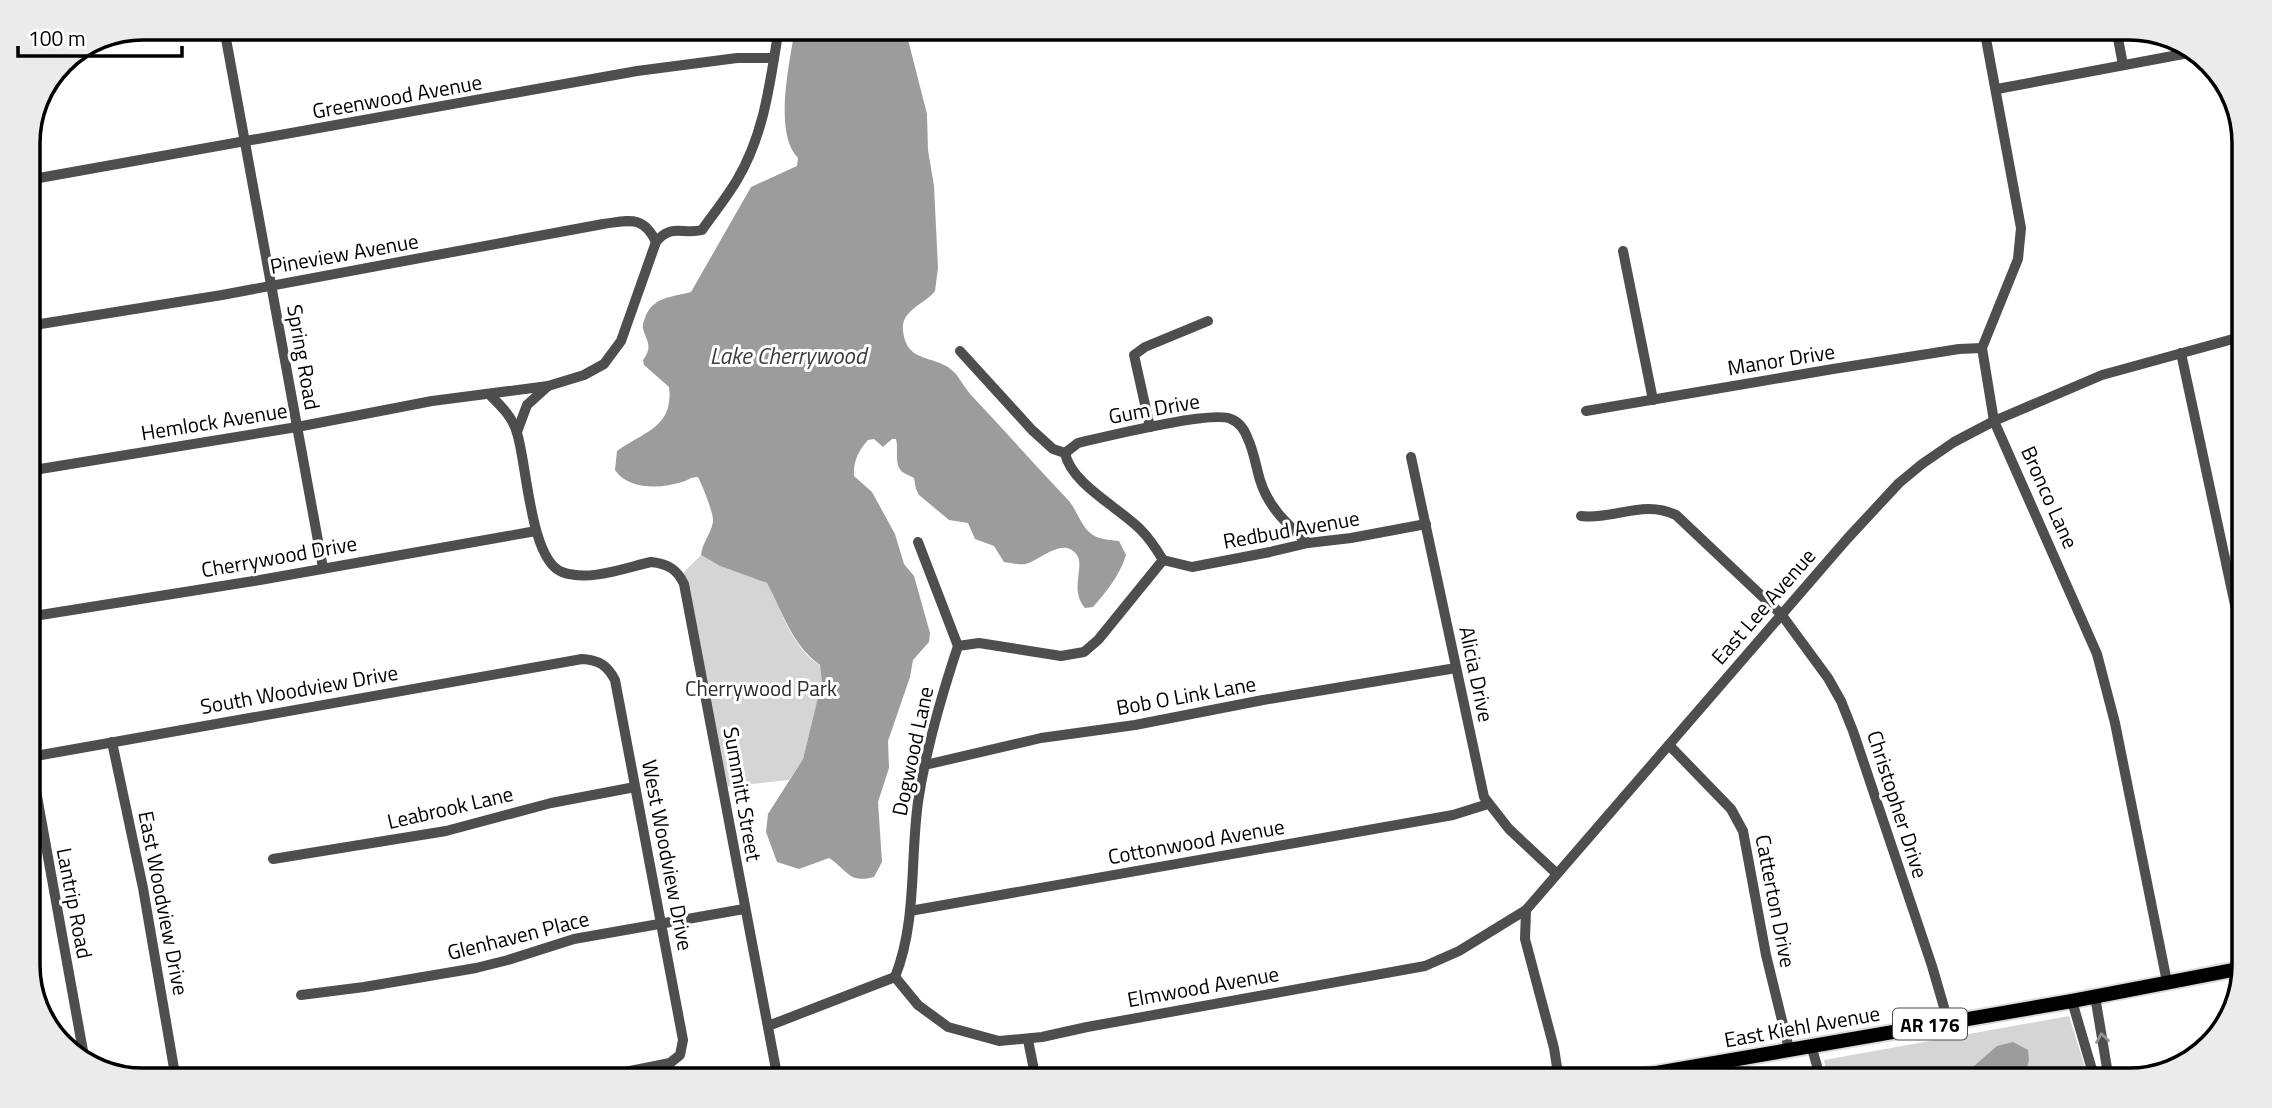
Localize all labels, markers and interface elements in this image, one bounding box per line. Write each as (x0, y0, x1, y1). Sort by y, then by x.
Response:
scale bar (18, 14, 182, 58)
text: 100 m (28, 22, 85, 54)
street label: Greenwood Avenue (310, 65, 484, 127)
street label: Pineview Avenue (267, 224, 421, 282)
street label: Spring Road (279, 302, 329, 412)
street label: Manor Drive (1725, 335, 1837, 383)
water label: Lake Cherrywood (710, 338, 869, 373)
street label: Gum Drive (1106, 384, 1202, 432)
street label: Hemlock Avenue (139, 394, 289, 448)
street label: Bronco Lane (2013, 440, 2087, 554)
street label: Redbud Avenue (1220, 501, 1362, 557)
street label: Cherrywood Drive (199, 527, 359, 585)
street label: East Lee Avenue (1703, 541, 1823, 671)
street label: Alicia Drive (1451, 623, 1503, 725)
street label: South Woodview Drive (198, 656, 400, 722)
street label: Bob O Link Lane (1114, 667, 1258, 723)
park label: Cherrywood Park (685, 672, 837, 704)
street label: Dogwood Lane (883, 683, 941, 819)
street label: Summitt Street (715, 724, 771, 864)
street label: Christopher Drive (1859, 726, 1937, 882)
street label: West Woodview Drive (634, 757, 702, 953)
street label: Leabrook Lane (384, 777, 516, 837)
street label: East Woodview Drive (130, 808, 198, 998)
street label: Cottonwood Avenue (1105, 810, 1287, 872)
street label: Catterton Drive (1747, 832, 1805, 970)
street label: Lantrip Road (49, 845, 101, 961)
street label: Glenhaven Place (444, 902, 592, 968)
street label: Elmwood Avenue (1125, 957, 1281, 1015)
street label: East Kiehl Avenue (1722, 997, 1882, 1055)
road number: AR 176 (1893, 1008, 1967, 1040)
one-way arrow (2095, 1032, 2110, 1044)

